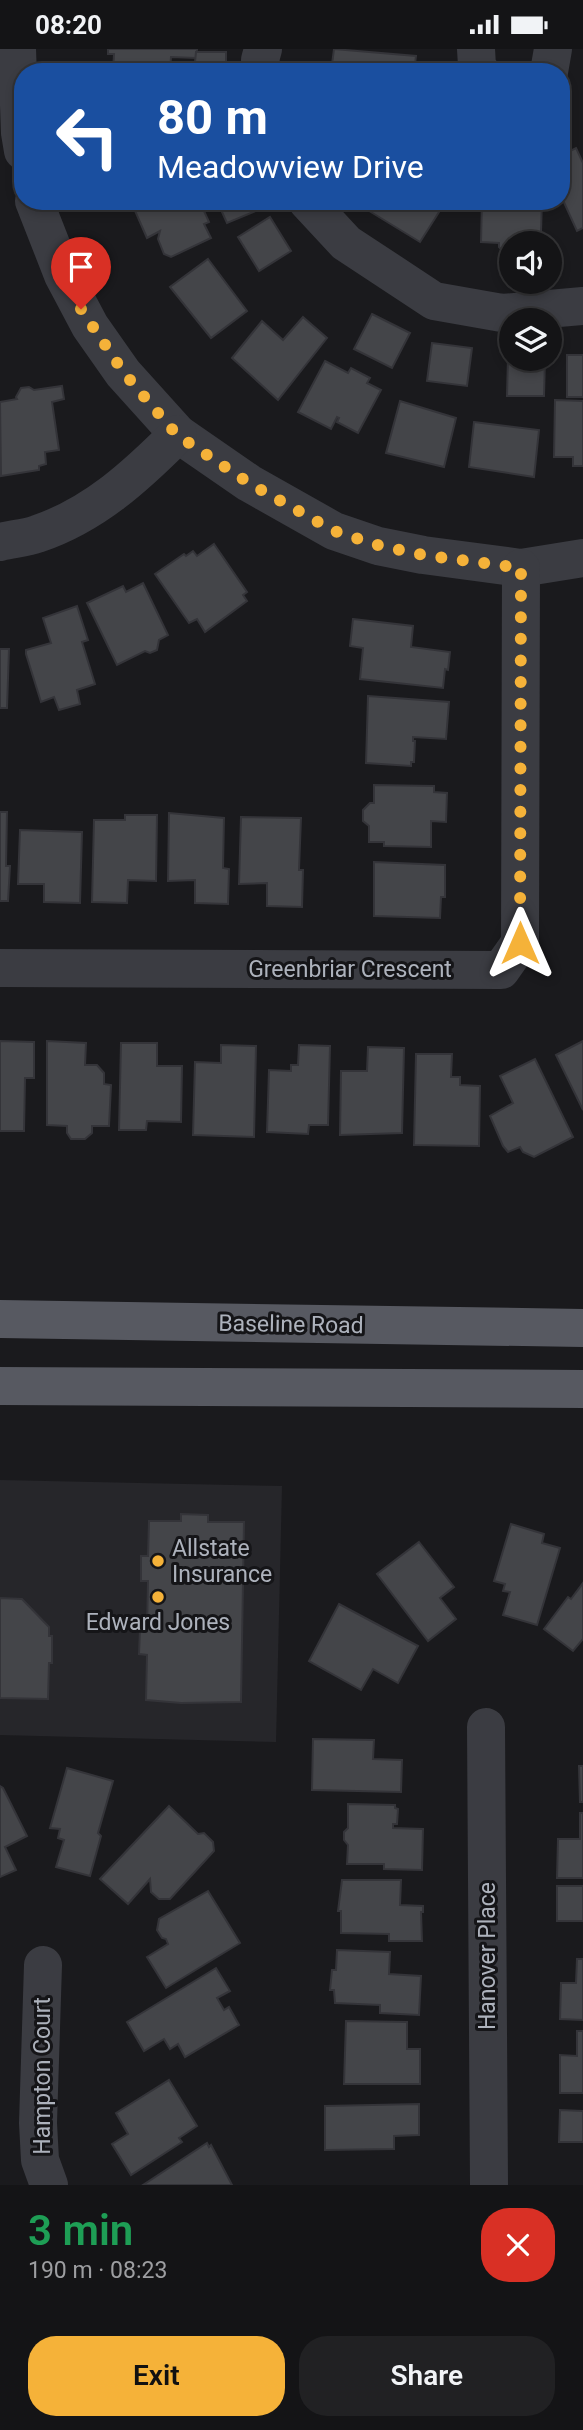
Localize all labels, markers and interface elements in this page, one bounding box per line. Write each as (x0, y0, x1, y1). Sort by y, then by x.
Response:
text: 08:20 (35, 10, 102, 40)
text: 80 m (157, 89, 268, 146)
icon: left (42, 91, 133, 182)
text: Meadowview Drive (157, 148, 424, 186)
map controls (499, 231, 562, 371)
button: sound (499, 231, 562, 294)
pin (51, 237, 111, 309)
icon: arrive (62, 248, 100, 286)
button: layers (499, 308, 562, 371)
position arrow (483, 906, 557, 980)
street label: Greenbriar Crescent (248, 956, 452, 983)
street label: Baseline Road (218, 1310, 364, 1339)
place label: Allstate Insurance (172, 1535, 272, 1588)
marker: Allstate Insurance (150, 1553, 166, 1569)
marker: Edward Jones (150, 1589, 166, 1605)
place label: Edward Jones (86, 1609, 230, 1636)
street label: Hanover Place (474, 1882, 501, 2030)
street label: Hampton Court (29, 1997, 56, 2155)
text: 3 min (28, 2206, 133, 2255)
button: close (481, 2208, 555, 2282)
text: 190 m · 08:23 (28, 2257, 167, 2284)
button: Exit (28, 2336, 285, 2416)
button: Share (299, 2336, 555, 2416)

